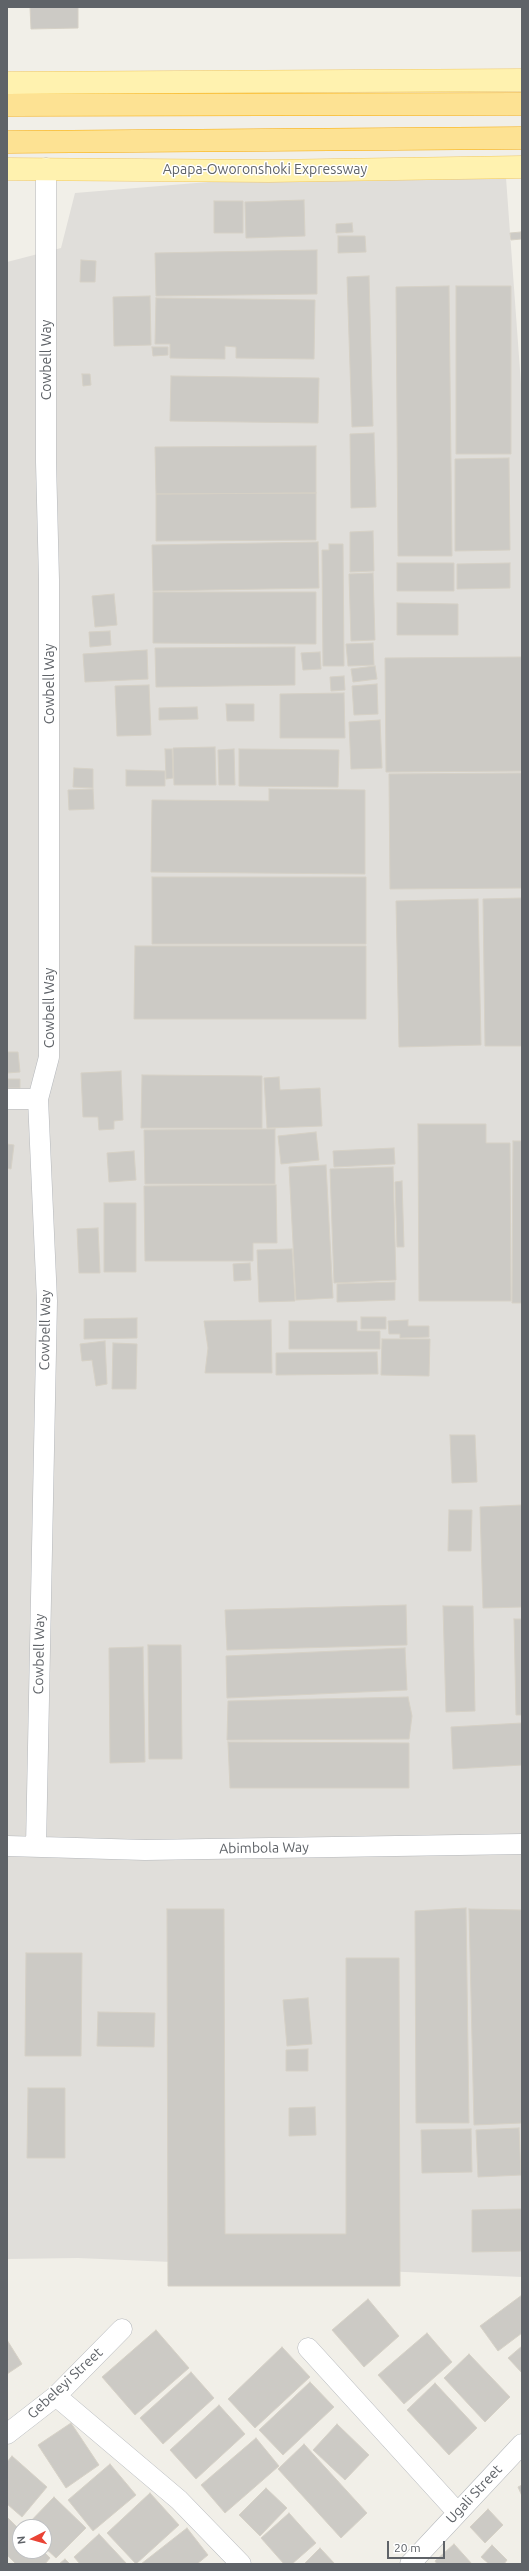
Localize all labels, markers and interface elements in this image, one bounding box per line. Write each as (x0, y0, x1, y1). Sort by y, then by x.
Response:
street label: Apapa-Oworonshoki Expressway (163, 161, 367, 177)
street label: Cowbell Way (38, 320, 54, 400)
street label: Cowbell Way (41, 644, 57, 724)
street label: Cowbell Way (41, 968, 57, 1048)
street label: Cowbell Way (36, 1290, 54, 1370)
street label: Cowbell Way (30, 1614, 48, 1694)
street label: Abimbola Way (219, 1839, 309, 1857)
street label: Gebeleyi Street (24, 2344, 106, 2422)
street label: Ugali Street (443, 2461, 505, 2527)
north arrow (12, 2519, 52, 2559)
scale bar (389, 2533, 447, 2559)
text: N (15, 2535, 27, 2545)
text: 20 m (394, 2541, 421, 2554)

